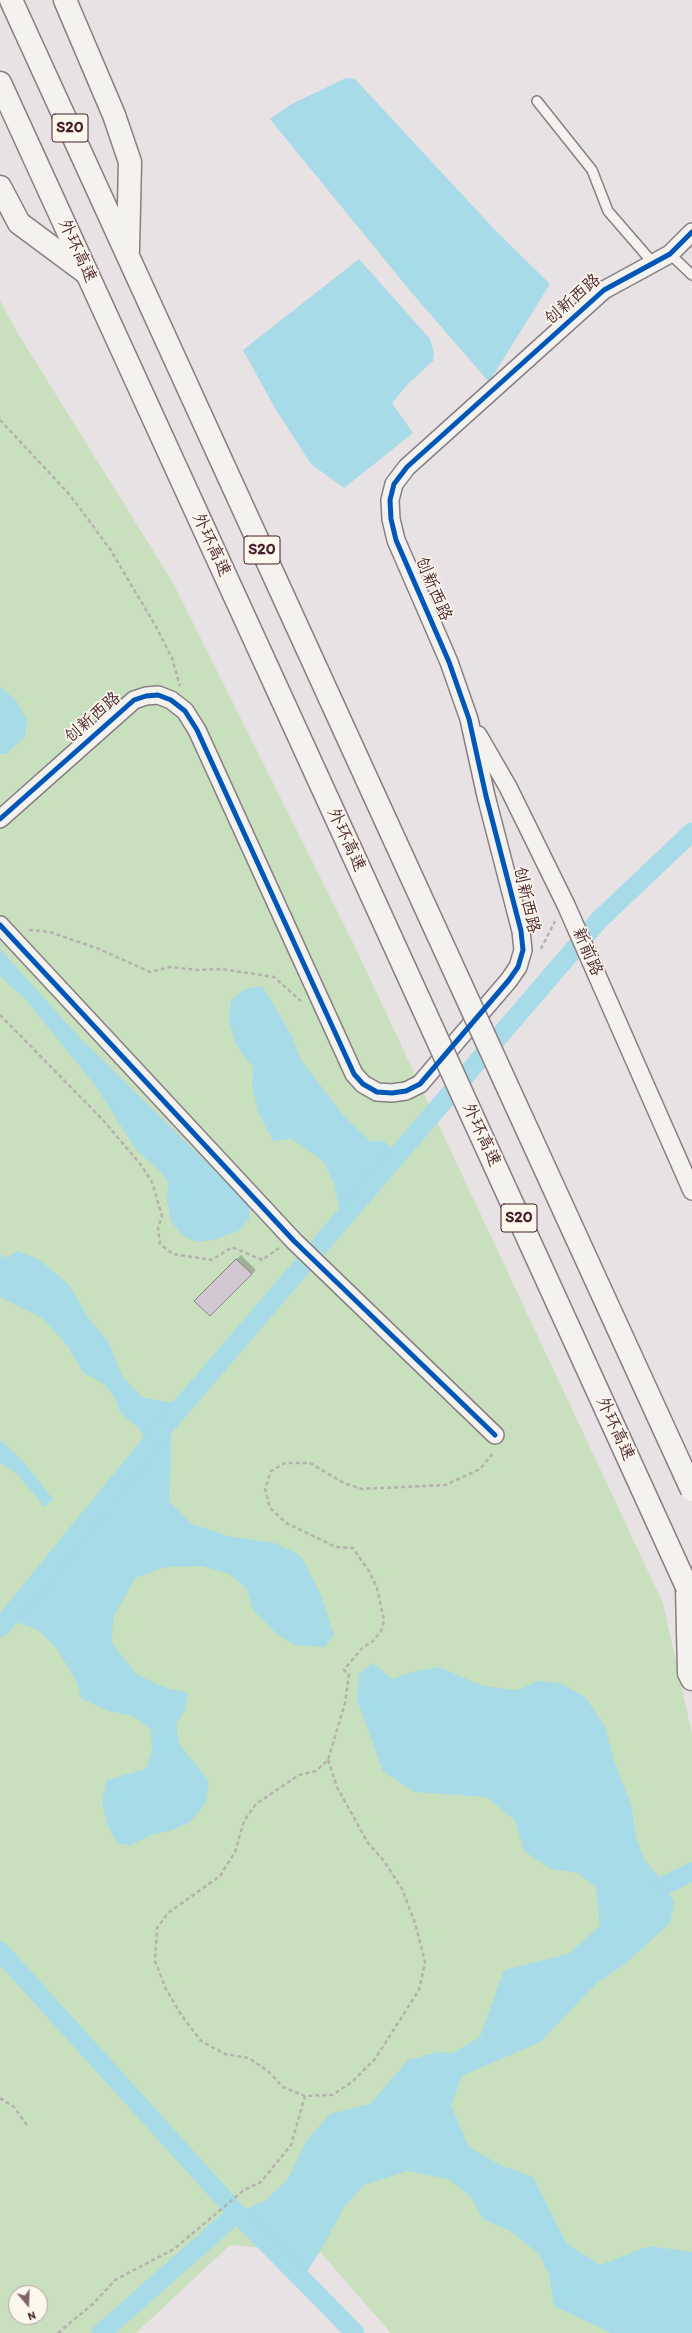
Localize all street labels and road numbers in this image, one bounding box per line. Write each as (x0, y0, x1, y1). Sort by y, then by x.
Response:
road number: S20 (52, 114, 88, 142)
street label: 外环高速 (53, 216, 101, 286)
street label: 创新西路 (541, 270, 605, 330)
street label: 外环高速 (187, 510, 235, 580)
road number: S20 (244, 536, 280, 564)
street label: 创新西路 (410, 554, 456, 624)
street label: 创新西路 (61, 688, 125, 748)
street label: 外环高速 (322, 805, 370, 875)
street label: 创新西路 (508, 865, 544, 935)
street label: 新前路 (567, 925, 607, 979)
street label: 外环高速 (457, 1100, 505, 1170)
road number: S20 (501, 1204, 537, 1232)
street label: 外环高速 (591, 1394, 639, 1464)

